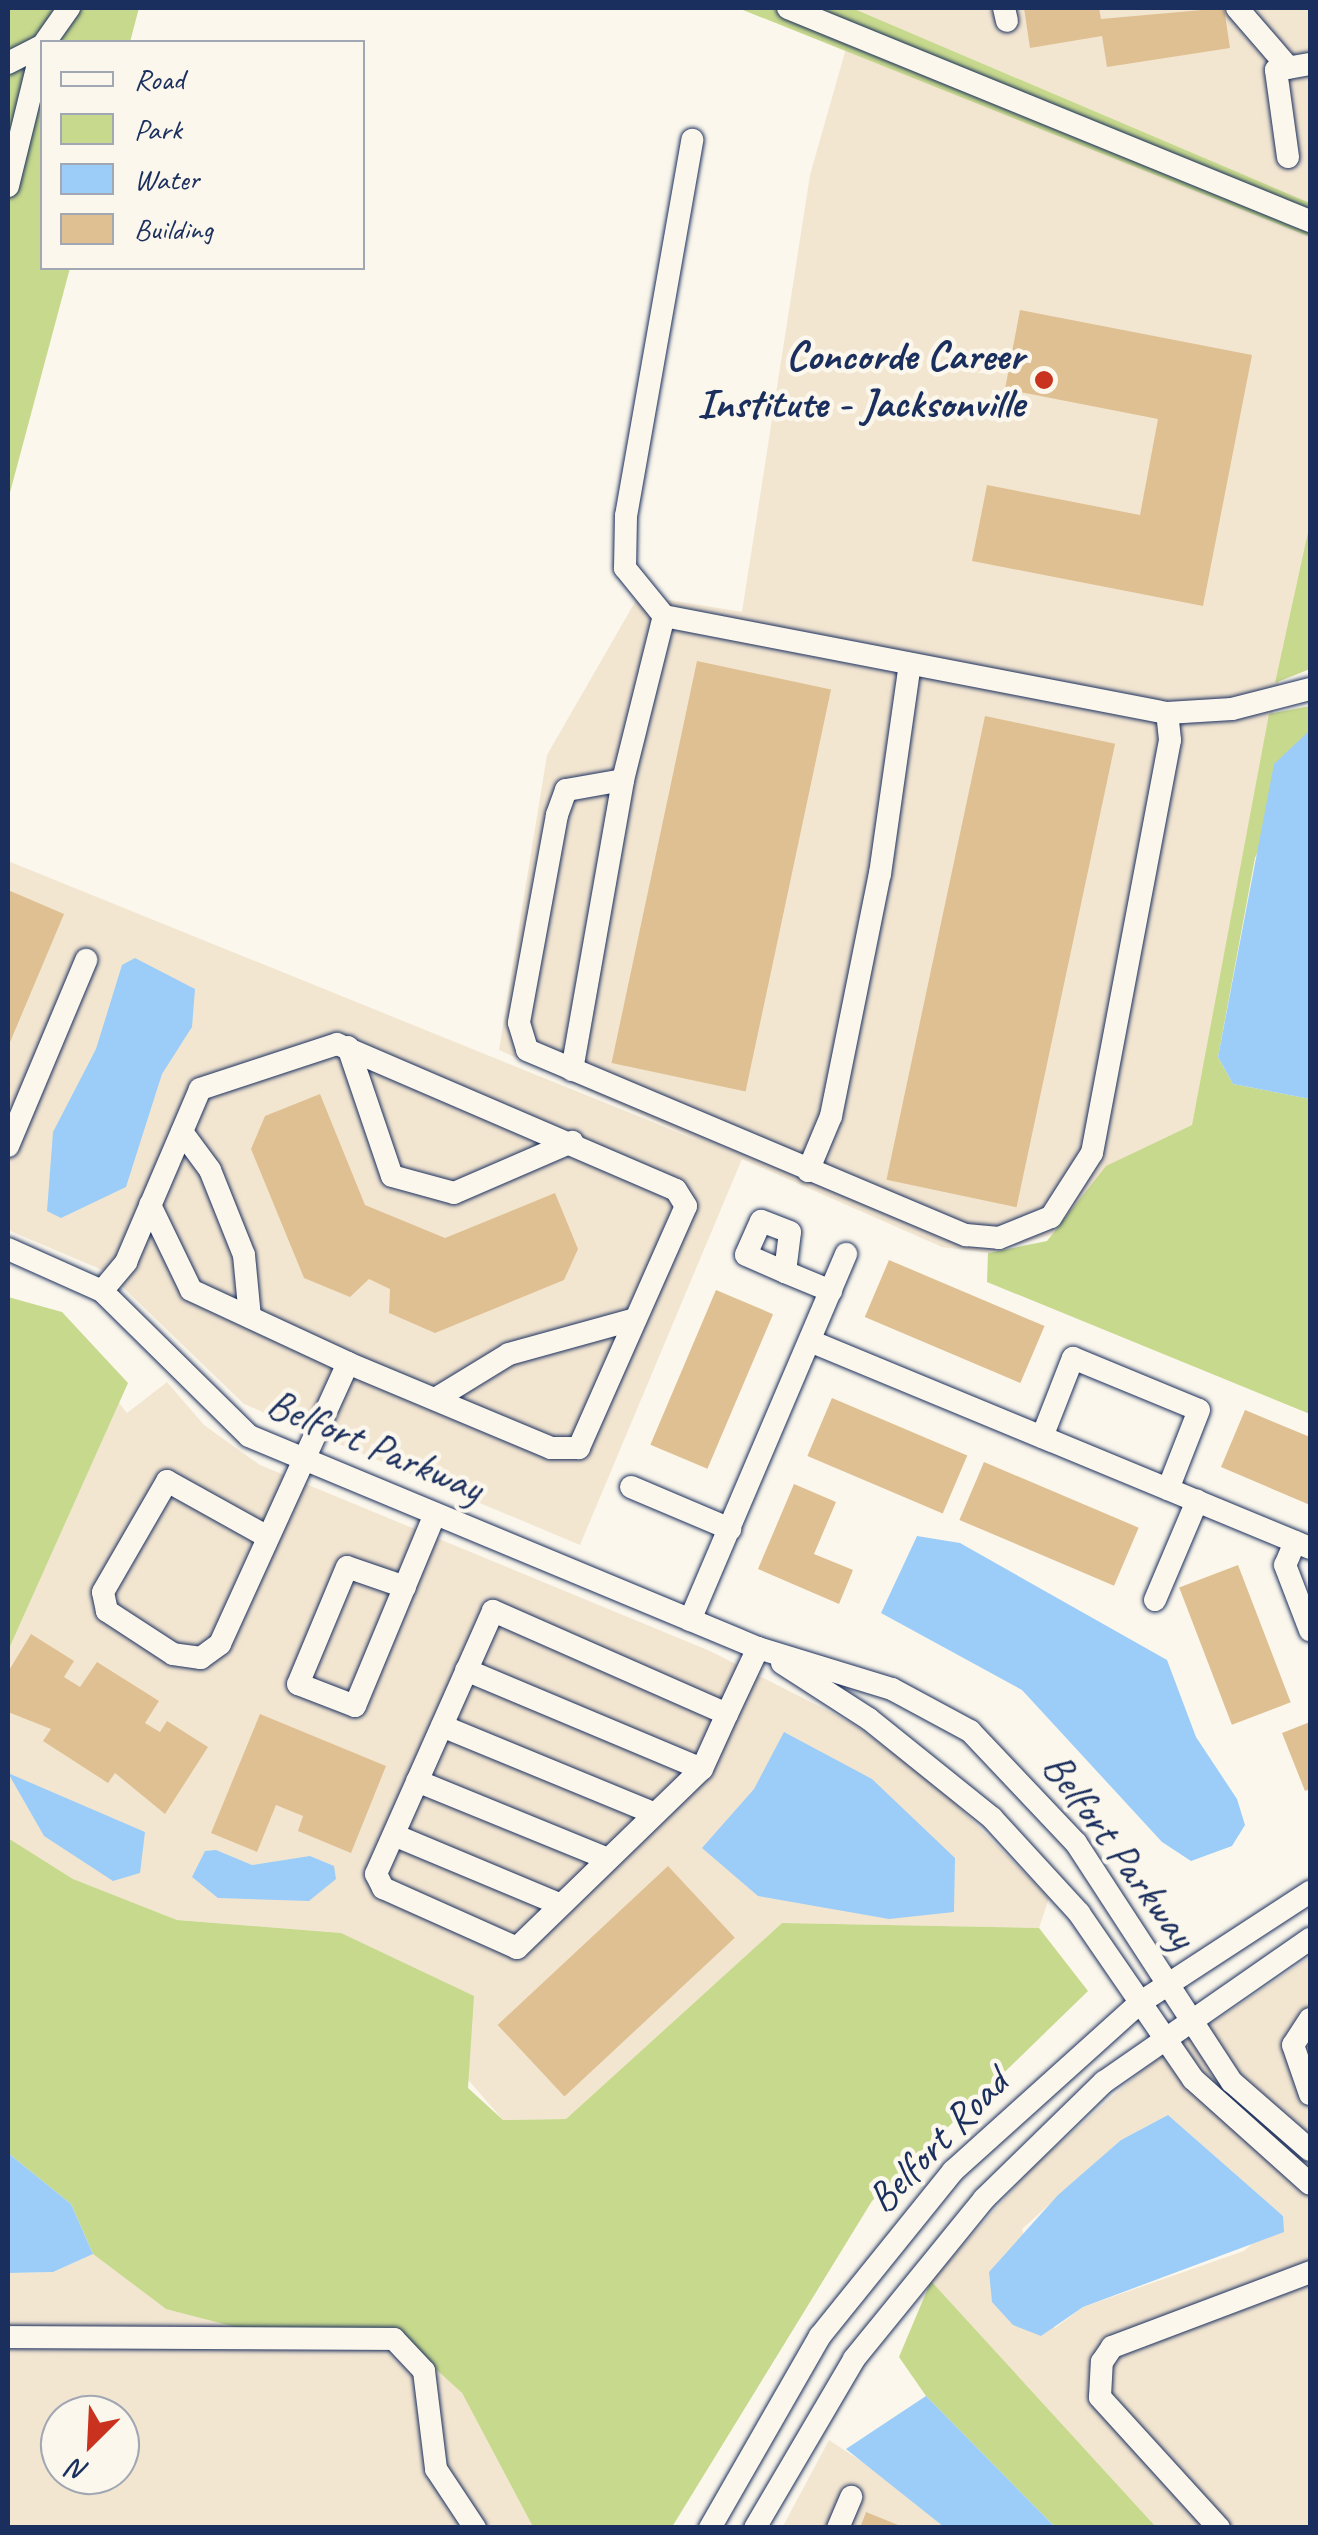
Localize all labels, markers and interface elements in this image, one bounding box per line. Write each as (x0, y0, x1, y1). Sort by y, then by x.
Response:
legend (40, 40, 365, 270)
text: Road (134, 60, 184, 98)
text: Park (134, 110, 182, 148)
text: Water (134, 160, 199, 198)
text: Building (134, 210, 213, 248)
place label: Concorde Career Institute - Jacksonville (697, 331, 1024, 430)
marker: Concorde Career Institute - Jacksonville (1033, 369, 1055, 391)
street label: Belfort Parkway (260, 1378, 490, 1514)
street label: Belfort Parkway (1031, 1744, 1207, 1958)
street label: Belfort Road (858, 2059, 1018, 2223)
north arrow (40, 2395, 140, 2495)
text: N (63, 2452, 93, 2491)

